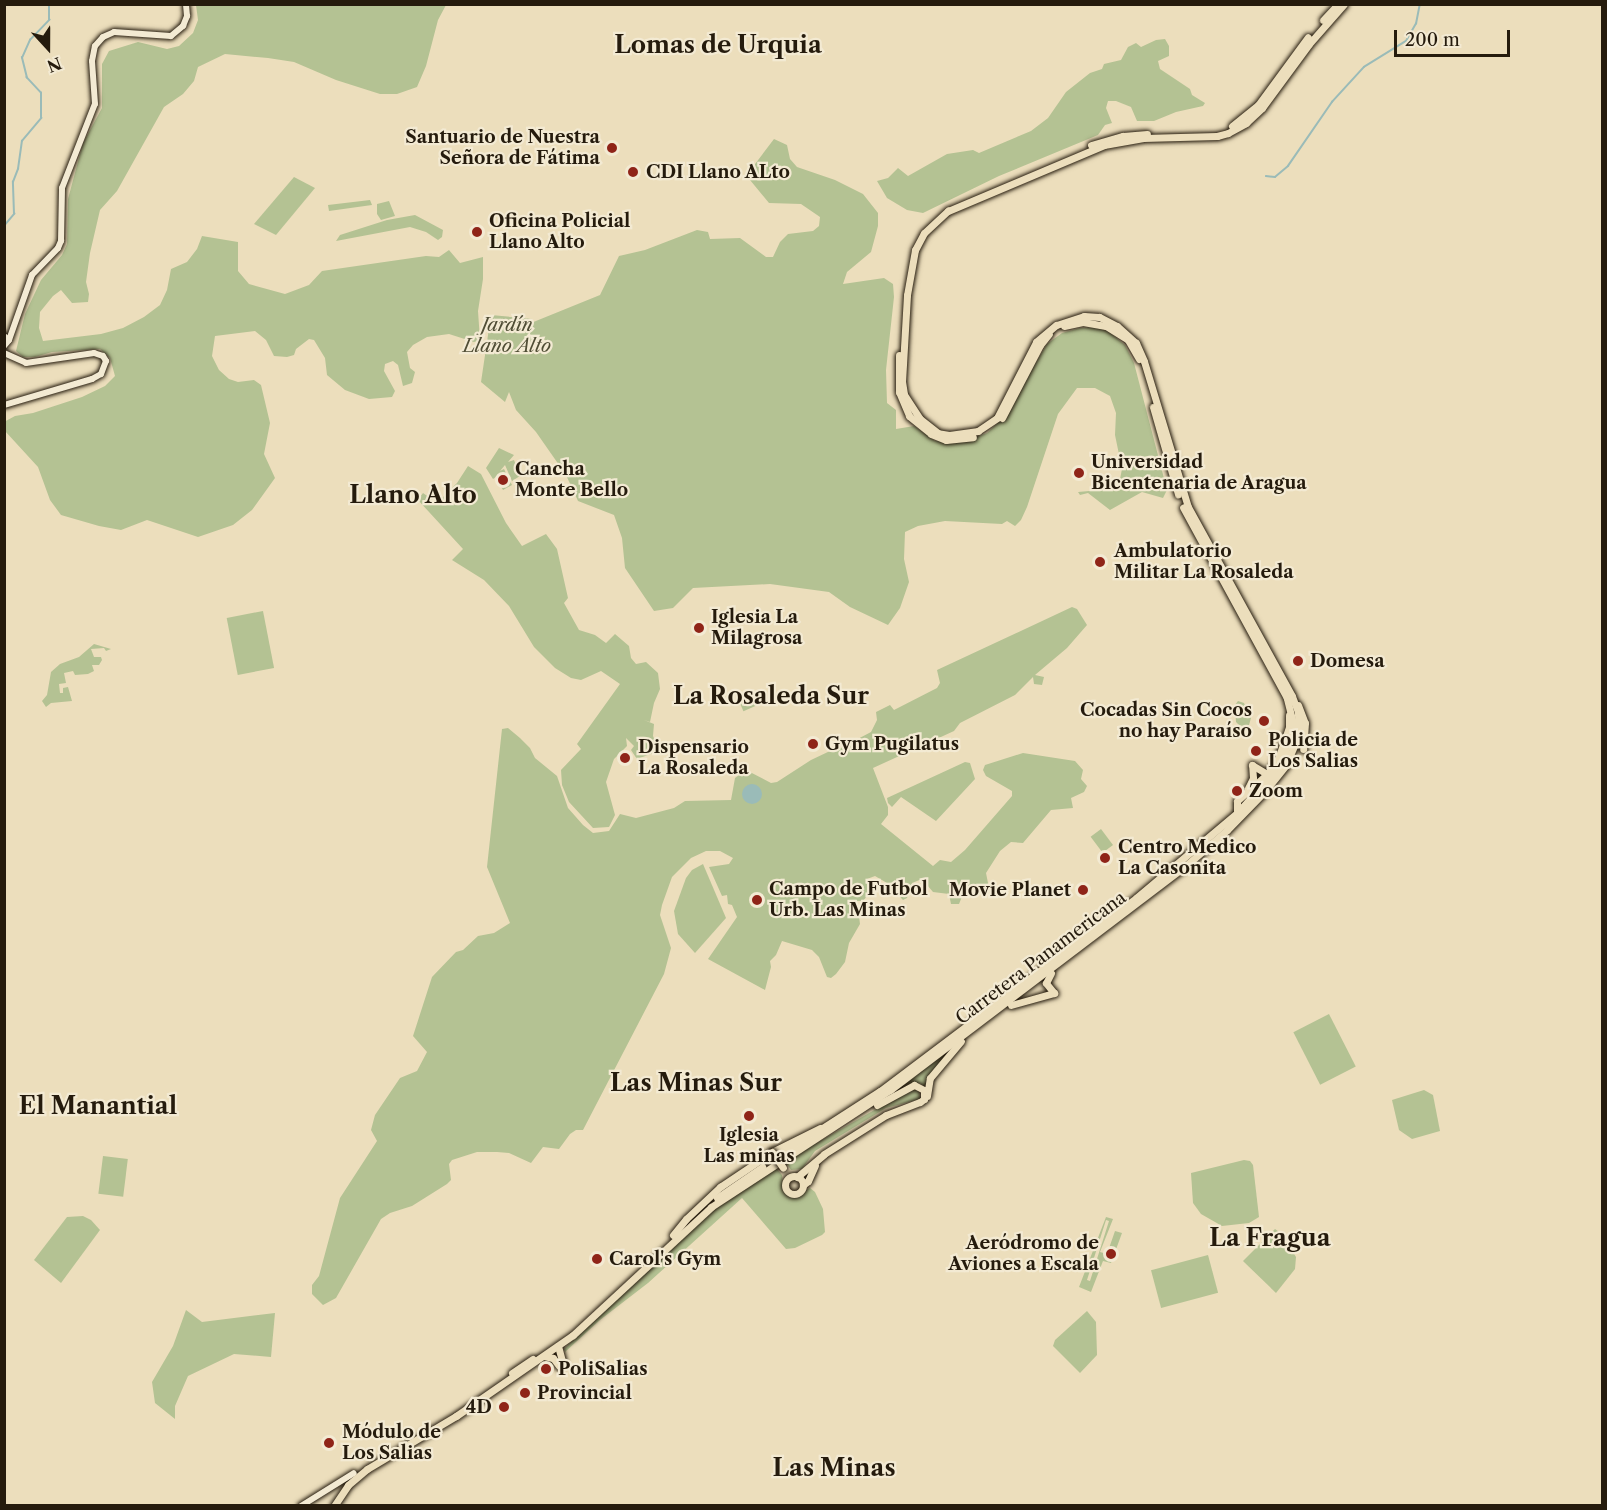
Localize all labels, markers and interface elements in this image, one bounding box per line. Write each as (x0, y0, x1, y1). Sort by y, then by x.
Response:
north arrow (18, 18, 78, 78)
scale bar (1397, 18, 1512, 56)
text: 200 m (1405, 29, 1460, 51)
district label: Lomas de Urquia (614, 31, 822, 59)
text: N (44, 53, 65, 77)
place label: Santuario de Nuestra Señora de Fátima (405, 127, 600, 170)
marker: Santuario de Nuestra Señora de Fátima (605, 141, 619, 155)
place label: CDI Llano ALto (646, 161, 791, 183)
marker: CDI Llano ALto (624, 163, 642, 181)
place label: Oficina Policial Llano Alto (489, 211, 631, 254)
marker: Oficina Policial Llano Alto (470, 225, 484, 239)
park label: Jardín Llano Alto (463, 315, 551, 358)
place label: Universidad Bicentenaria de Aragua (1091, 452, 1308, 494)
place label: Cancha Monte Bello (515, 459, 628, 502)
marker: Universidad Bicentenaria de Aragua (1072, 466, 1086, 480)
marker: Cancha Monte Bello (496, 473, 510, 487)
district label: Llano Alto (349, 481, 477, 509)
place label: Ambulatorio Militar La Rosaleda (1114, 541, 1294, 584)
marker: Ambulatorio Militar La Rosaleda (1091, 553, 1109, 571)
place label: Iglesia La Milagrosa (711, 607, 803, 650)
marker: Iglesia La Milagrosa (692, 621, 706, 635)
place label: Domesa (1310, 650, 1385, 672)
marker: Domesa (1291, 654, 1305, 668)
district label: La Rosaleda Sur (673, 682, 869, 710)
place label: Cocadas Sin Cocos no hay Paraíso (1080, 700, 1252, 742)
marker: Cocadas Sin Cocos no hay Paraíso (1257, 714, 1271, 728)
place label: Policia de Los Salias (1268, 730, 1358, 772)
place label: Gym Pugilatus (825, 733, 959, 755)
place label: Dispensario La Rosaleda (638, 737, 749, 780)
marker: Gym Pugilatus (806, 737, 820, 751)
marker: Policia de Los Salias (1249, 744, 1263, 758)
marker: Dispensario La Rosaleda (616, 749, 634, 767)
place label: Zoom (1249, 780, 1303, 802)
marker: Zoom (1230, 784, 1244, 798)
place label: Centro Medico La Casonita (1118, 837, 1257, 880)
marker: Centro Medico La Casonita (1096, 849, 1114, 867)
place label: Campo de Futbol Urb. Las Minas (769, 879, 928, 922)
place label: Movie Planet (949, 879, 1071, 901)
marker: Movie Planet (1076, 883, 1090, 897)
street label: Carretera Panamericana (951, 887, 1131, 1029)
marker: Campo de Futbol Urb. Las Minas (750, 893, 764, 907)
district label: Las Minas Sur (610, 1069, 782, 1097)
district label: El Manantial (19, 1092, 177, 1120)
marker: Iglesia Las minas (742, 1109, 756, 1123)
place label: Iglesia Las minas (703, 1125, 795, 1168)
district label: La Fragua (1209, 1224, 1331, 1252)
place label: Aeródromo de Aviones a Escala (948, 1233, 1099, 1276)
marker: Aeródromo de Aviones a Escala (1104, 1247, 1118, 1261)
place label: Carol's Gym (609, 1248, 721, 1270)
marker: Carol's Gym (590, 1252, 604, 1266)
place label: PoliSalias (558, 1358, 648, 1380)
marker: PoliSalias (539, 1362, 553, 1376)
place label: Provincial (537, 1382, 632, 1404)
marker: Provincial (518, 1386, 532, 1400)
place label: 4D (466, 1396, 492, 1418)
marker: 4D (497, 1400, 511, 1414)
place label: Módulo de Los Salias (342, 1422, 441, 1464)
marker: Módulo de Los Salias (320, 1434, 338, 1452)
district label: Las Minas (772, 1454, 896, 1482)

